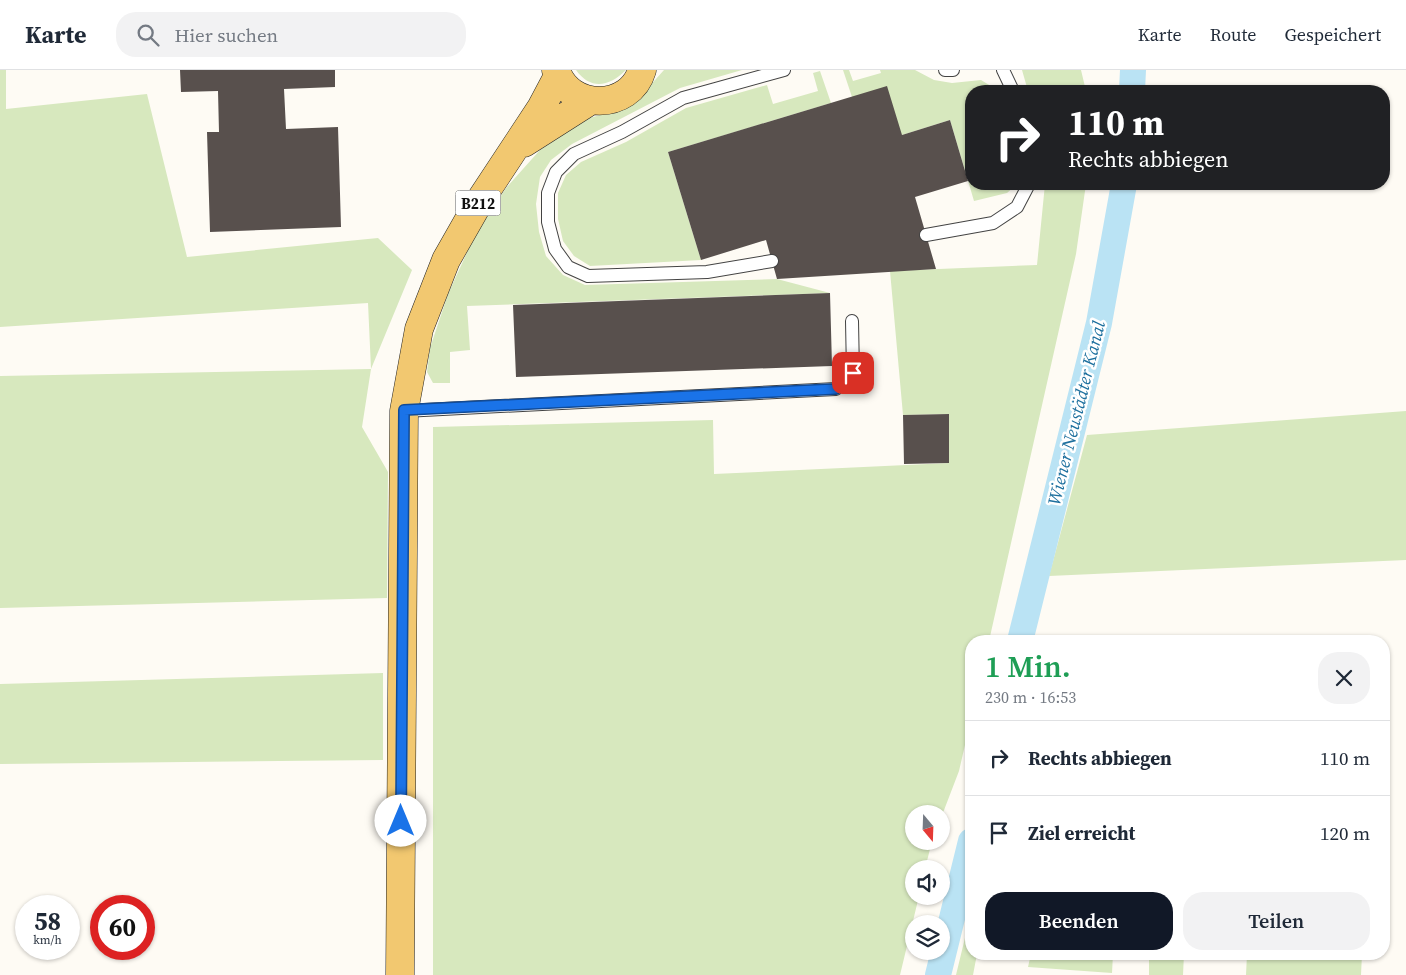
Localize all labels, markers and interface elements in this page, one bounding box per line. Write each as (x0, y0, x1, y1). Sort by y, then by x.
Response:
search box (116, 12, 466, 57)
text: Karte (25, 18, 86, 51)
icon: search (134, 21, 162, 49)
text: Hier suchen (174, 22, 278, 48)
text: Karte (1138, 22, 1182, 47)
text: Route (1210, 22, 1256, 47)
text: Gespeichert (1284, 22, 1381, 47)
text: 110 m (1068, 99, 1164, 147)
icon: right (985, 105, 1050, 170)
text: Rechts abbiegen (1068, 144, 1229, 174)
road number: B212 (456, 190, 500, 216)
water label: Wiener Neustädter Kanal (1041, 318, 1111, 508)
pin (832, 352, 874, 394)
icon: arrive (839, 359, 867, 387)
text: 1 Min. (985, 646, 1071, 687)
button: close (1318, 652, 1370, 704)
text: 230 m · 16:53 (985, 686, 1076, 708)
icon: right (985, 744, 1013, 772)
text: Rechts abbiegen (1028, 745, 1172, 771)
text: 110 m (1320, 745, 1370, 771)
position arrow (374, 794, 426, 846)
north arrow (905, 805, 950, 850)
map controls (905, 805, 950, 960)
icon: arrive (985, 819, 1013, 847)
text: Ziel erreicht (1028, 820, 1135, 846)
text: 120 m (1320, 820, 1370, 846)
button: sound (905, 860, 950, 905)
button: Beenden (985, 892, 1173, 950)
button: Teilen (1183, 892, 1370, 950)
speed limit sign: 60 (90, 895, 155, 960)
text: 58 (34, 904, 61, 938)
button: layers (905, 915, 950, 960)
text: km/h (33, 932, 62, 948)

